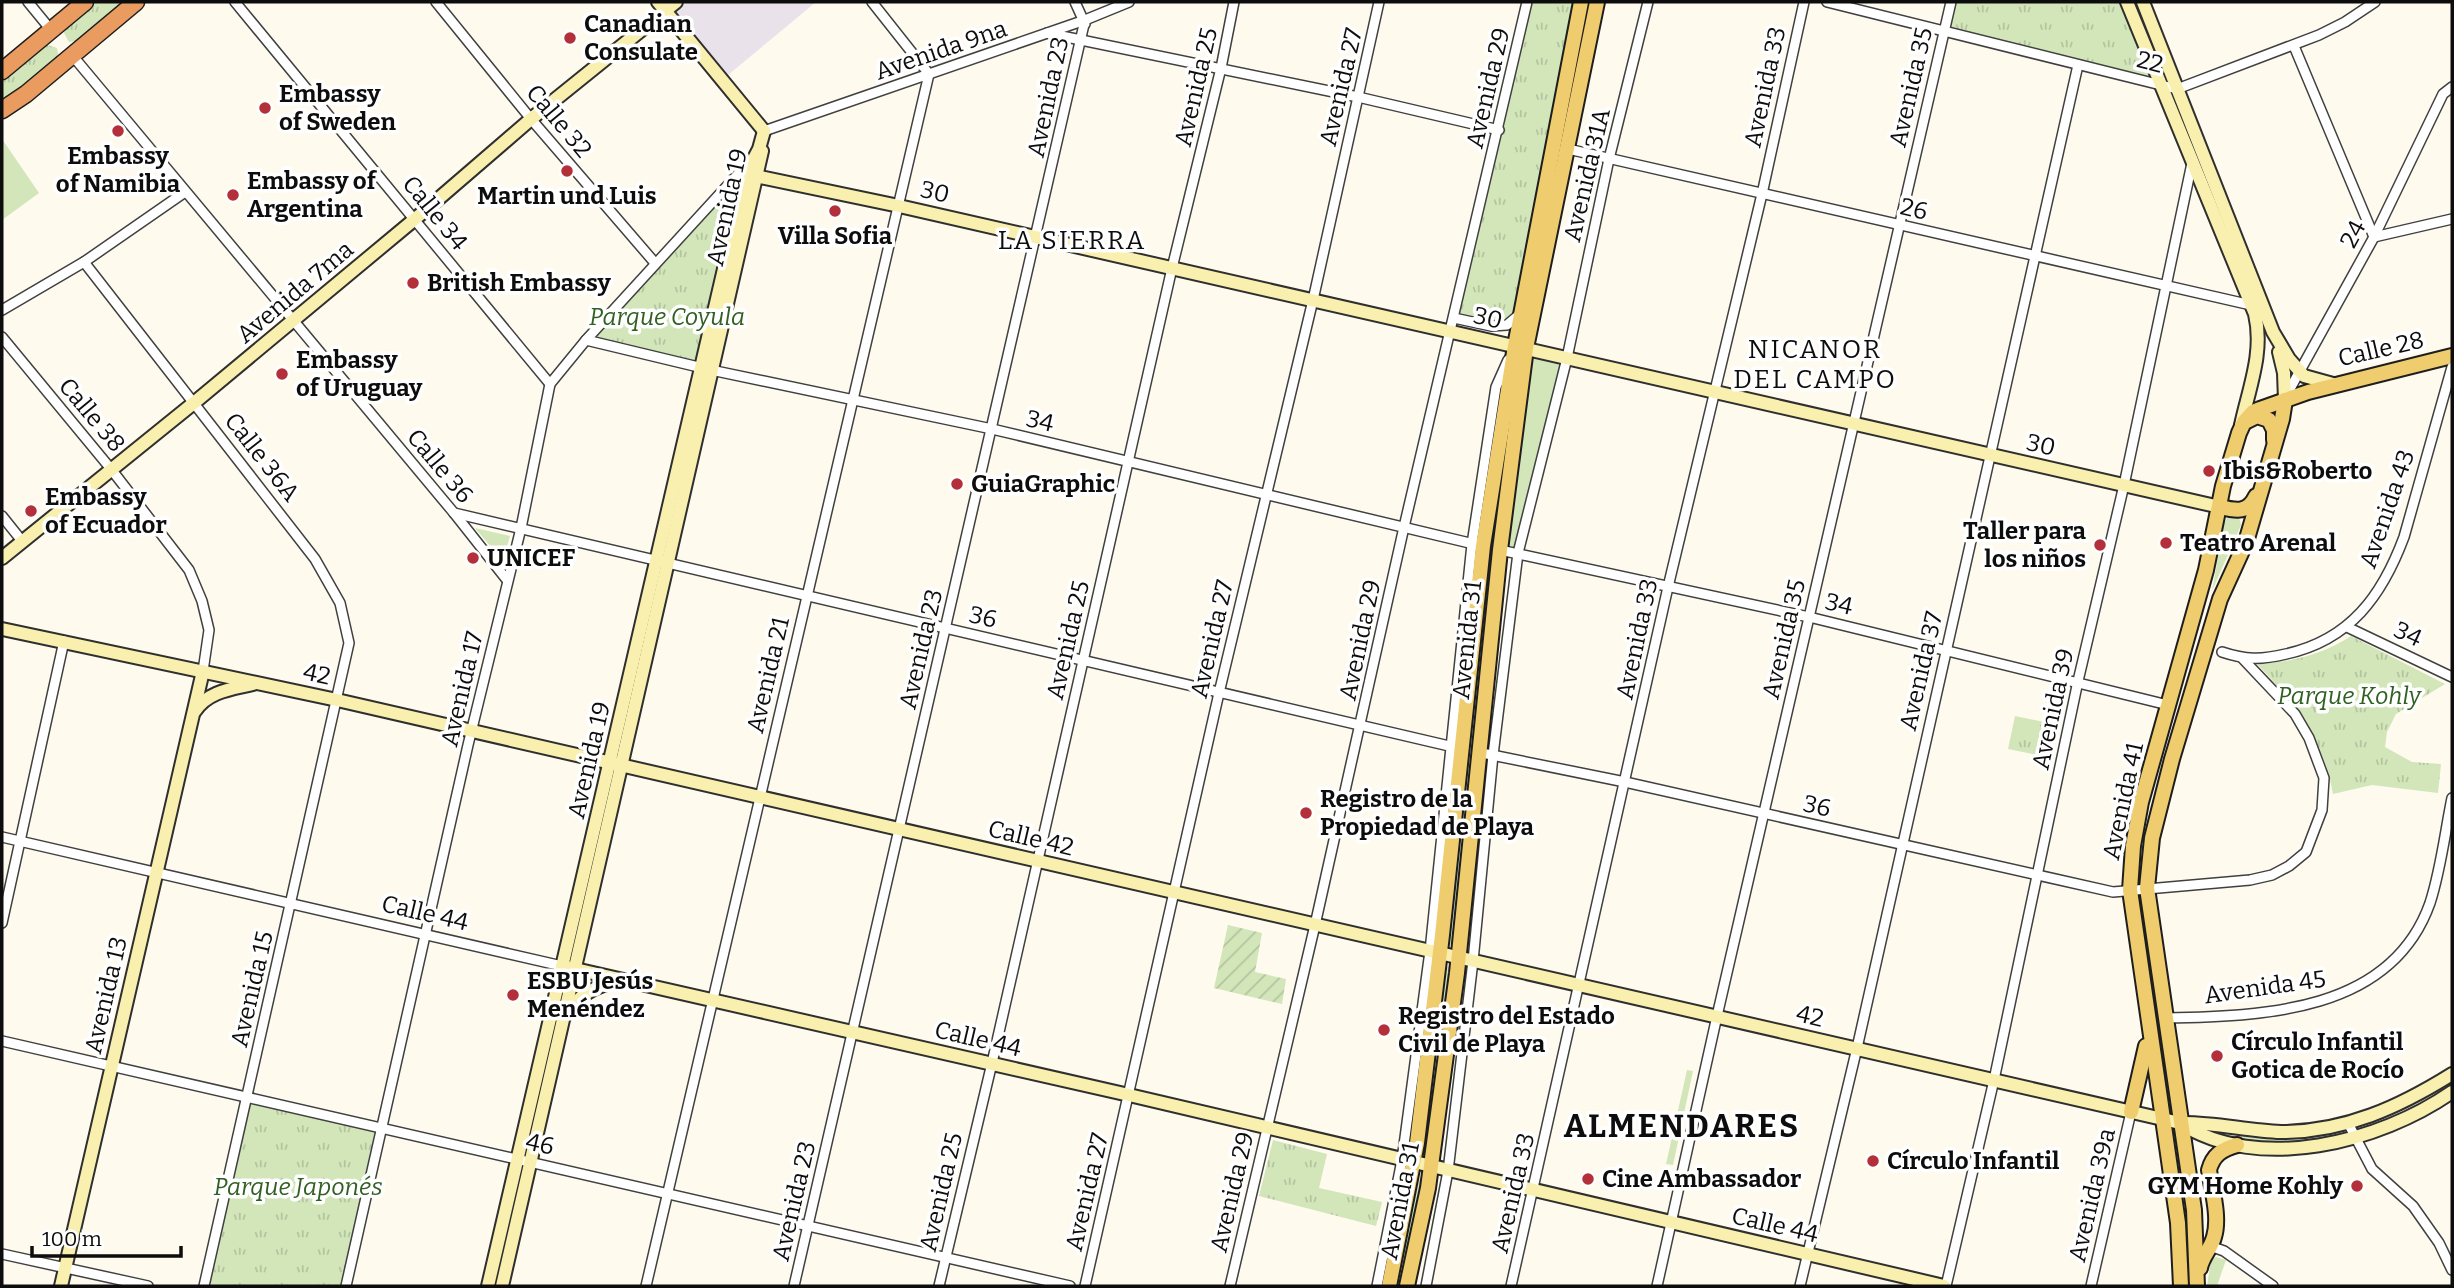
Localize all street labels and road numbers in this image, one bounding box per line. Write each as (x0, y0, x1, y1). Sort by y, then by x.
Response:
street label: Avenida 9na (871, 14, 1011, 86)
street label: Avenida 33 (1739, 24, 1791, 150)
street label: Avenida 35 (1884, 24, 1938, 150)
street label: Avenida 25 (1169, 25, 1223, 149)
street label: Avenida 27 (1314, 25, 1368, 149)
street label: Avenida 29 (1461, 25, 1515, 151)
street label: Avenida 23 (1022, 34, 1074, 160)
street label: 22 (2134, 45, 2166, 79)
street label: Calle 32 (520, 79, 598, 163)
street label: Avenida 31A (1558, 106, 1616, 244)
street label: Avenida 19 (701, 146, 753, 268)
street label: Calle 34 (397, 170, 473, 256)
street label: 30 (918, 175, 952, 209)
street label: 26 (1898, 192, 1930, 226)
street label: 24 (2334, 215, 2372, 253)
street label: Avenida 7ma (231, 235, 359, 349)
street label: 30 (1471, 301, 1505, 335)
street label: Calle 28 (2335, 326, 2427, 372)
street label: Calle 38 (53, 372, 131, 458)
street label: 34 (1023, 404, 1057, 438)
street label: Calle 36A (219, 407, 305, 507)
street label: Calle 36 (401, 423, 479, 509)
street label: 30 (2024, 428, 2058, 462)
street label: Avenida 43 (2354, 446, 2420, 572)
street label: Avenida 33 (1611, 576, 1663, 702)
street label: Avenida 35 (1757, 576, 1811, 702)
street label: Avenida 27 (1185, 577, 1239, 701)
street label: Avenida 29 (1334, 577, 1386, 703)
street label: Avenida 25 (1041, 578, 1095, 702)
street label: Avenida 31 (1447, 579, 1487, 701)
street label: Avenida 23 (894, 586, 948, 712)
street label: 34 (1822, 587, 1856, 621)
street label: 36 (966, 600, 1000, 634)
street label: Avenida 37 (1894, 609, 1948, 733)
street label: Avenida 21 (741, 614, 795, 736)
street label: 34 (2390, 615, 2426, 653)
street label: Avenida 17 (435, 629, 489, 749)
street label: Avenida 39 (2027, 646, 2079, 772)
street label: 42 (301, 657, 333, 691)
street label: Avenida 19 (562, 699, 616, 821)
street label: Avenida 41 (2097, 740, 2149, 862)
street label: 36 (1800, 789, 1834, 823)
street label: Calle 42 (985, 815, 1077, 861)
street label: Calle 44 (379, 889, 471, 937)
street label: Avenida 15 (225, 928, 279, 1050)
street label: Avenida 13 (79, 934, 133, 1056)
street label: Avenida 45 (2203, 965, 2327, 1009)
street label: 42 (1794, 999, 1826, 1033)
street label: Calle 44 (932, 1015, 1024, 1063)
street label: Avenida 39a (2063, 1125, 2121, 1265)
street label: 46 (523, 1127, 557, 1161)
street label: Avenida 29 (1205, 1129, 1259, 1255)
street label: Avenida 25 (914, 1130, 968, 1254)
street label: Avenida 27 (1060, 1130, 1114, 1254)
street label: Avenida 33 (1486, 1130, 1540, 1256)
street label: Avenida 23 (767, 1138, 821, 1264)
street label: Avenida 31 (1375, 1140, 1425, 1262)
street label: Calle 44 (1729, 1201, 1821, 1249)

